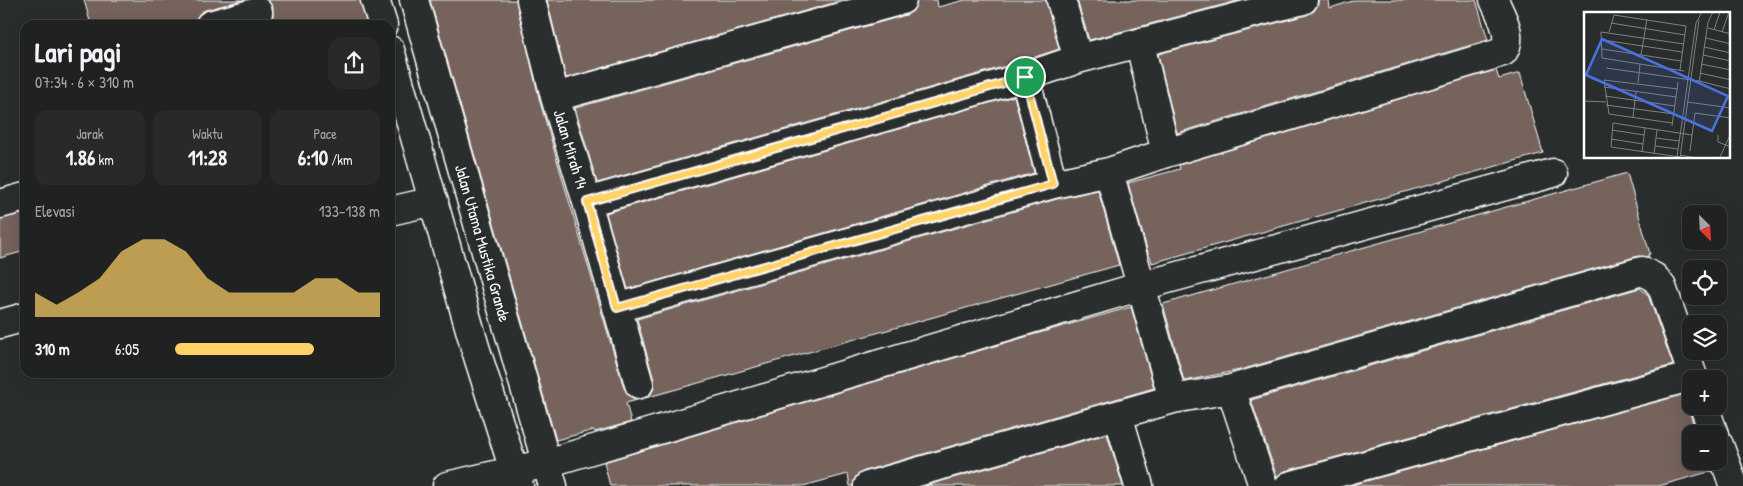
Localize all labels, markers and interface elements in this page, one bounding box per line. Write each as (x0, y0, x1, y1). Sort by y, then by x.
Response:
inset map (1584, 12, 1730, 159)
text: Lari pagi (35, 33, 122, 71)
button: share (328, 37, 380, 89)
pin (1004, 56, 1046, 98)
icon: arrive (1011, 63, 1039, 91)
text: 07:34 · 6 × 310 m (35, 71, 134, 93)
street label: Jalan Mirah 14 (549, 107, 593, 191)
text: Jarak (76, 124, 104, 143)
text: Waktu (192, 124, 223, 143)
text: Pace (314, 124, 337, 143)
text: 1.86 (66, 143, 95, 172)
text: 11:28 (188, 143, 227, 172)
text: 6:10 (298, 143, 328, 172)
text: km (95, 150, 114, 169)
text: /km (328, 150, 353, 169)
street label: Jalan Utama Mustika Grande (450, 162, 516, 325)
text: Elevasi (35, 200, 75, 222)
text: 133–138 m (319, 200, 380, 222)
north arrow (1682, 205, 1728, 250)
map controls (1682, 205, 1727, 470)
button: locate (1682, 260, 1727, 305)
button: layers (1682, 315, 1727, 360)
text: 310 m (35, 338, 70, 360)
text: 6:05 (115, 338, 139, 360)
button: + (1682, 370, 1727, 415)
button: − (1682, 425, 1727, 470)

